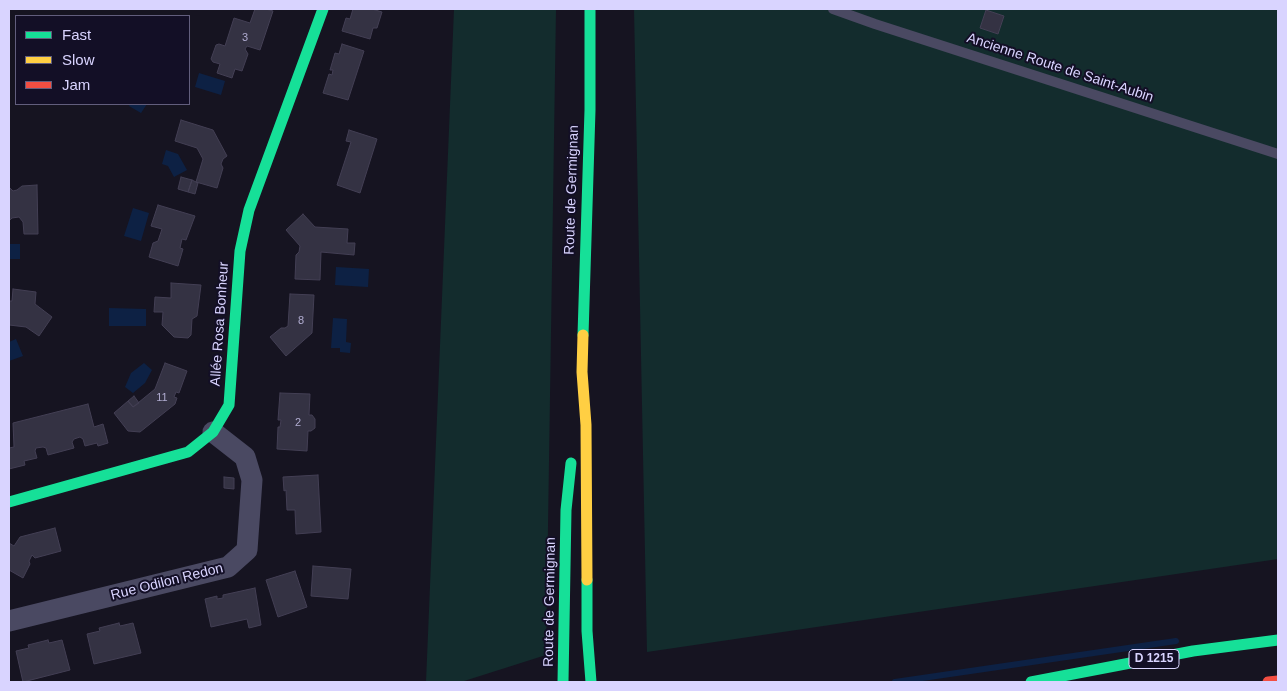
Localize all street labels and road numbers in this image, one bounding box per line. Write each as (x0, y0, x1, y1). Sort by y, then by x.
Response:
street label: Ancienne Route de Saint-Aubin (965, 30, 1155, 106)
street label: Route de Germignan (561, 125, 583, 255)
street label: Allée Rosa Bonheur (207, 261, 233, 387)
street label: Route de Germignan (540, 537, 560, 667)
street label: Rue Odilon Redon (109, 560, 225, 604)
road number: D 1215 (1129, 650, 1179, 669)

